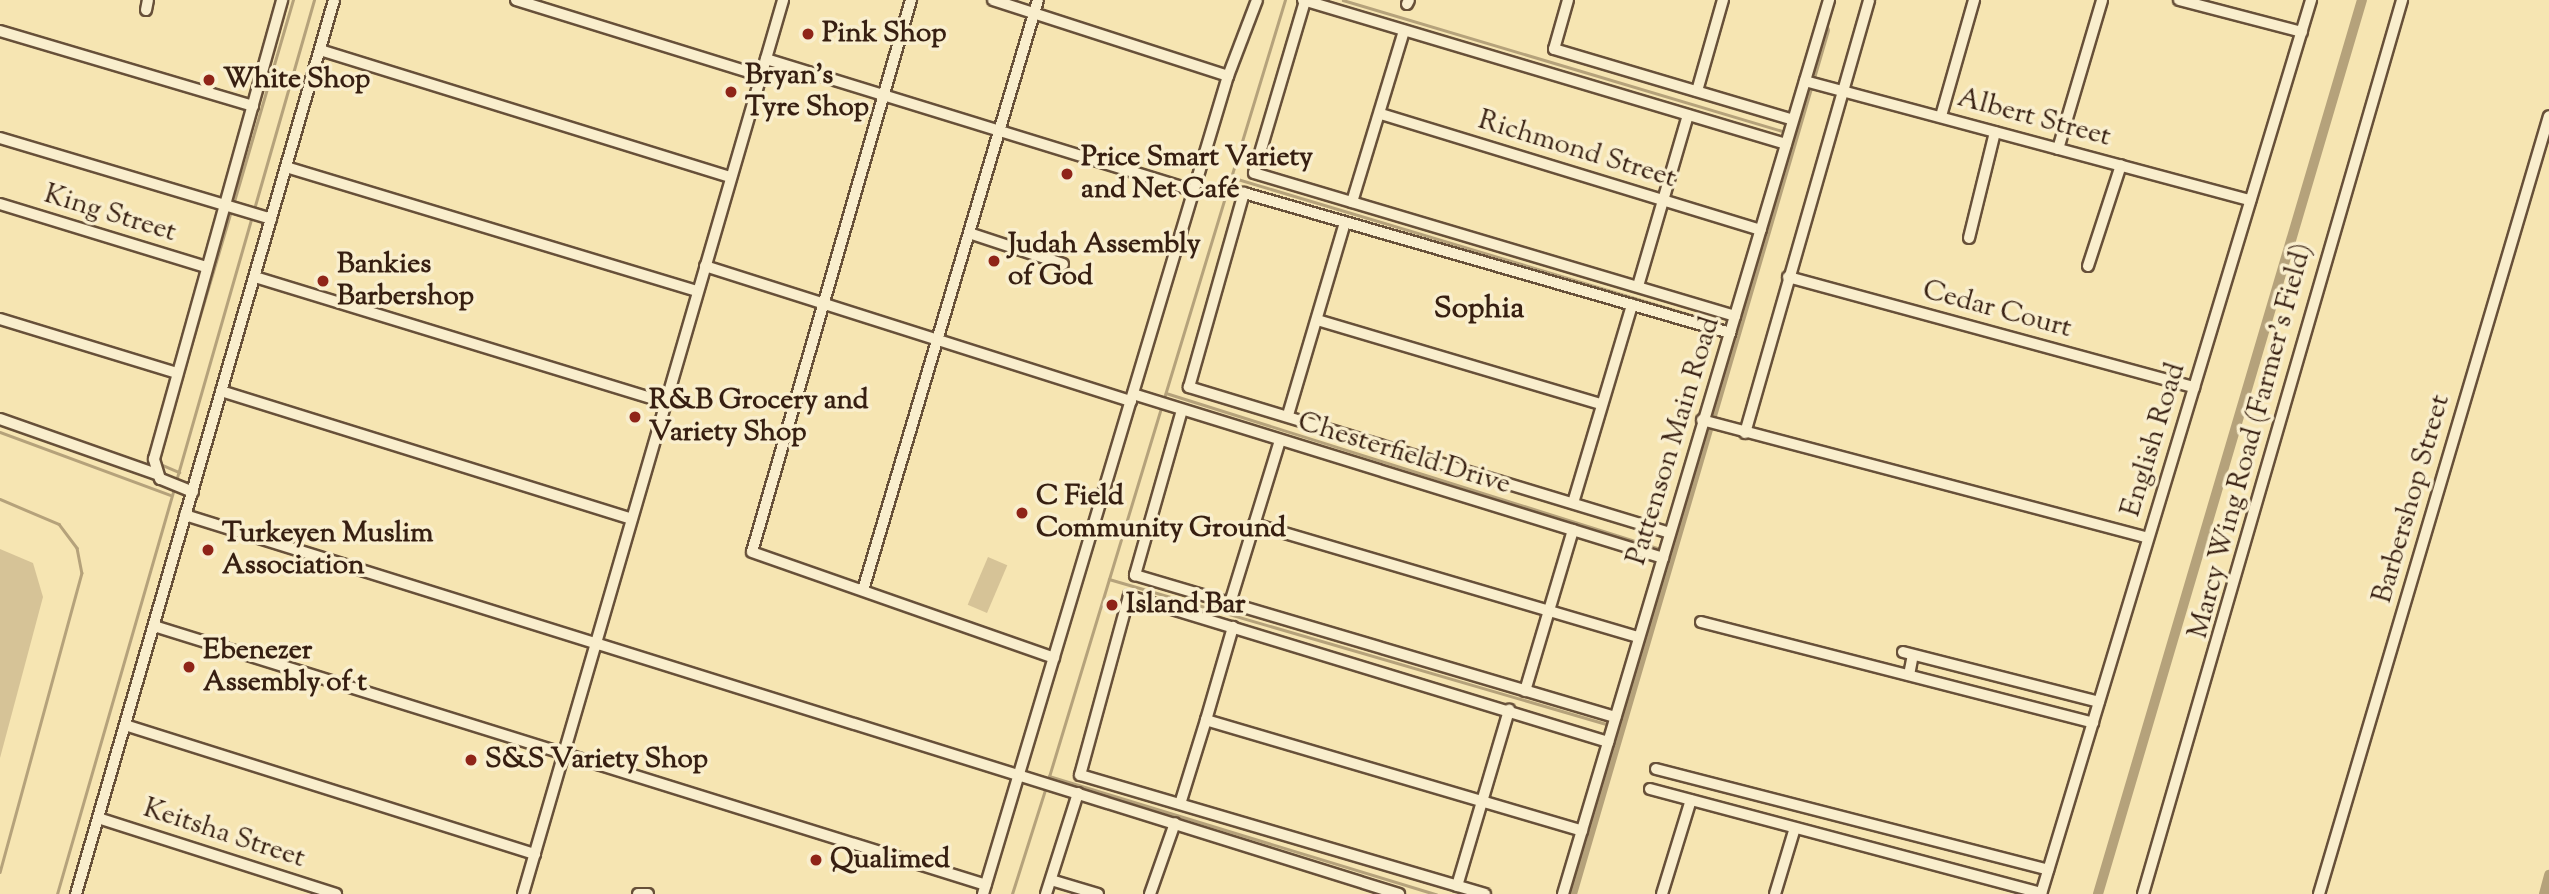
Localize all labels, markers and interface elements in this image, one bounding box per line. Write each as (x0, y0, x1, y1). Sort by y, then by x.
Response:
place label: Pink Shop (822, 17, 947, 51)
marker: Pink Shop (800, 26, 816, 42)
place label: Bryan's Tyre Shop (745, 59, 869, 125)
place label: White Shop (223, 63, 370, 97)
marker: White Shop (201, 72, 217, 88)
street label: Albert Street (1954, 81, 2114, 155)
marker: Bryan's Tyre Shop (723, 84, 739, 100)
street label: Richmond Street (1474, 104, 1680, 196)
place label: Price Smart Variety and Net Café (1081, 141, 1313, 207)
marker: Price Smart Variety and Net Café (1059, 166, 1075, 182)
street label: King Street (40, 178, 180, 250)
place label: Judah Assembly of God (1008, 228, 1201, 294)
street label: Marcy Wing Road (Farmer's Field) (2182, 240, 2320, 642)
place label: Bankies Barbershop (337, 248, 474, 314)
marker: Judah Assembly of God (986, 253, 1002, 269)
marker: Bankies Barbershop (315, 273, 331, 289)
street label: Cedar Court (1919, 274, 2075, 346)
district label: Sophia (1434, 292, 1524, 328)
street label: Pattenson Main Road (1620, 313, 1728, 569)
street label: English Road (2115, 359, 2193, 521)
place label: R&B Grocery and Variety Shop (649, 384, 869, 450)
street label: Barbershop Street (2366, 391, 2458, 607)
street label: Chesterfield Drive (1294, 406, 1514, 502)
marker: R&B Grocery and Variety Shop (627, 409, 643, 425)
place label: C Field Community Ground (1036, 480, 1286, 546)
marker: C Field Community Ground (1014, 505, 1030, 521)
place label: Turkeyen Muslim Association (222, 517, 433, 583)
marker: Turkeyen Muslim Association (200, 542, 216, 558)
place label: Island Bar (1126, 588, 1246, 622)
marker: Island Bar (1104, 597, 1120, 613)
place label: Ebenezer Assembly of t (203, 634, 367, 700)
marker: Ebenezer Assembly of t (181, 659, 197, 675)
place label: S&S Variety Shop (485, 743, 708, 777)
marker: S&S Variety Shop (463, 752, 479, 768)
street label: Keitsha Street (139, 792, 309, 876)
place label: Qualimed (830, 843, 950, 877)
marker: Qualimed (808, 852, 824, 868)

